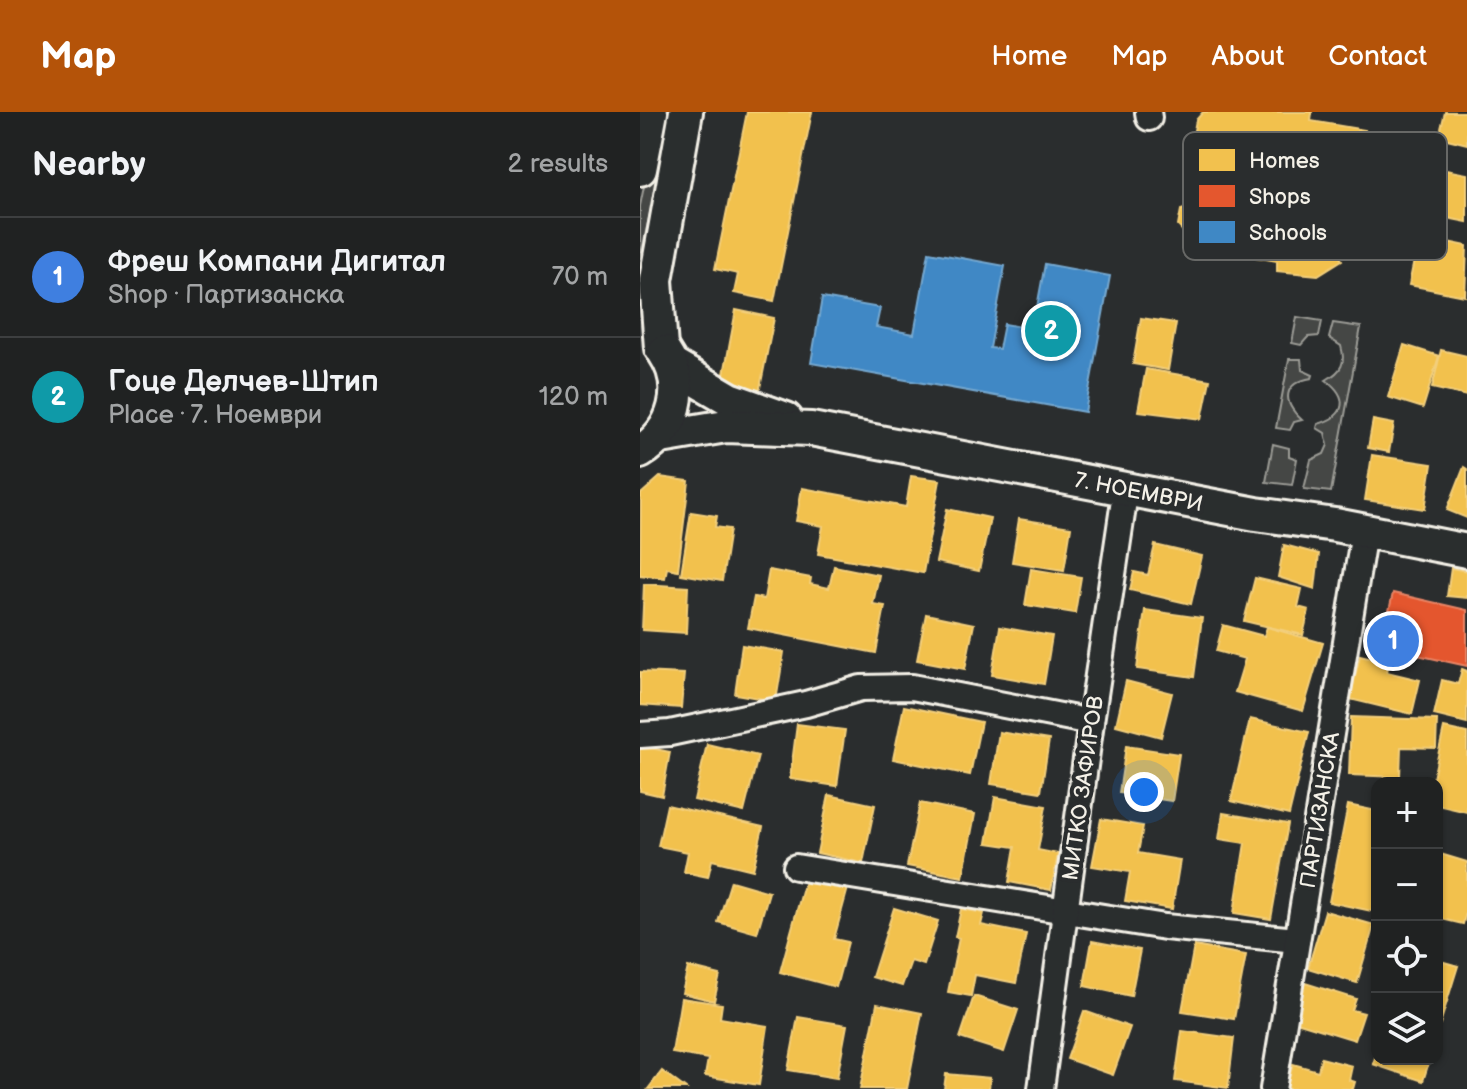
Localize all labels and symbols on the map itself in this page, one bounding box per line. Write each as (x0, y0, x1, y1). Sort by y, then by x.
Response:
legend (1183, 132, 1447, 260)
text: Homes (1249, 148, 1320, 175)
text: Shops (1249, 184, 1311, 211)
text: Schools (1249, 220, 1327, 247)
pin: 2 (1025, 301, 1077, 361)
street label: 7. НОЕМВРИ (1072, 467, 1205, 518)
pin: 1 (1367, 611, 1419, 671)
street label: МИТКО ЗАФИРОВ (1057, 694, 1110, 882)
street label: ПАРТИЗАНСКА (1295, 730, 1346, 890)
your location (1124, 772, 1164, 812)

